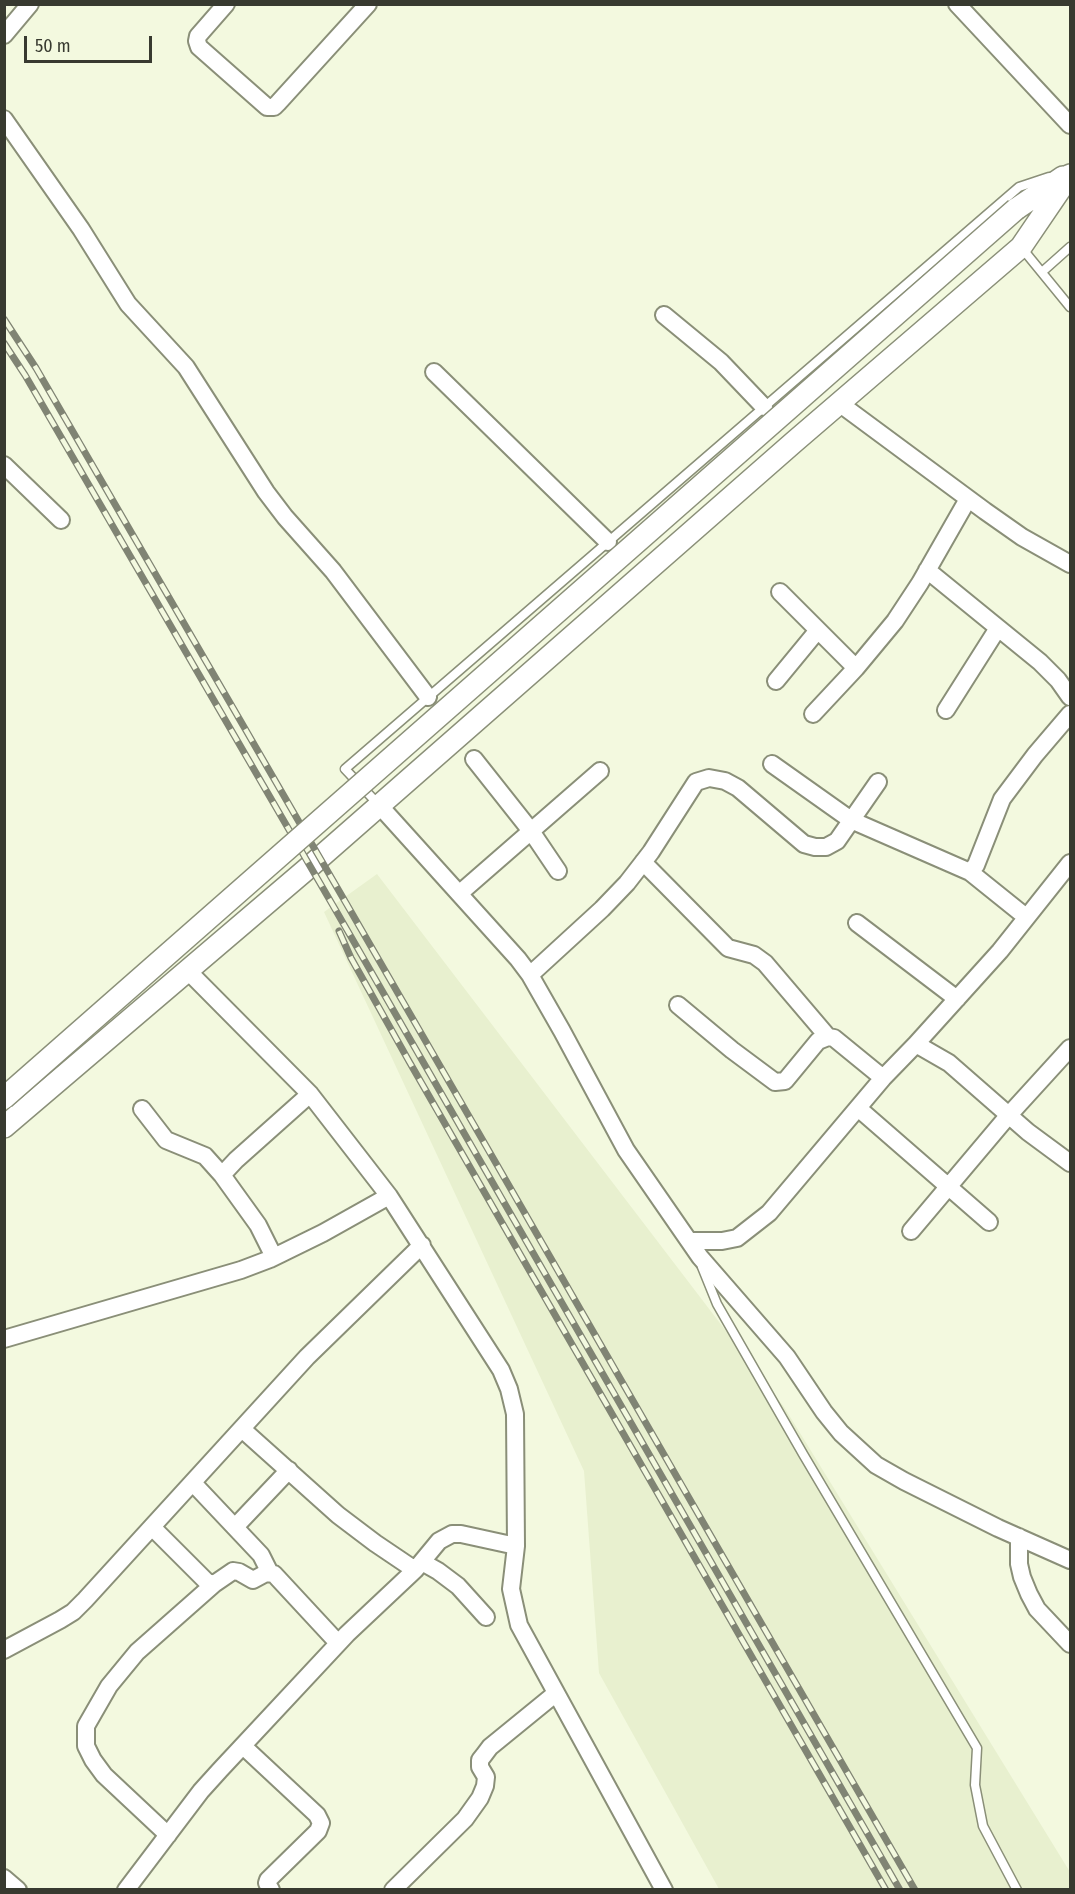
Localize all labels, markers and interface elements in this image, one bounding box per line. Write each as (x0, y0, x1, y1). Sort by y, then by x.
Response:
scale bar (27, 24, 154, 62)
text: 50 m (35, 35, 71, 57)

